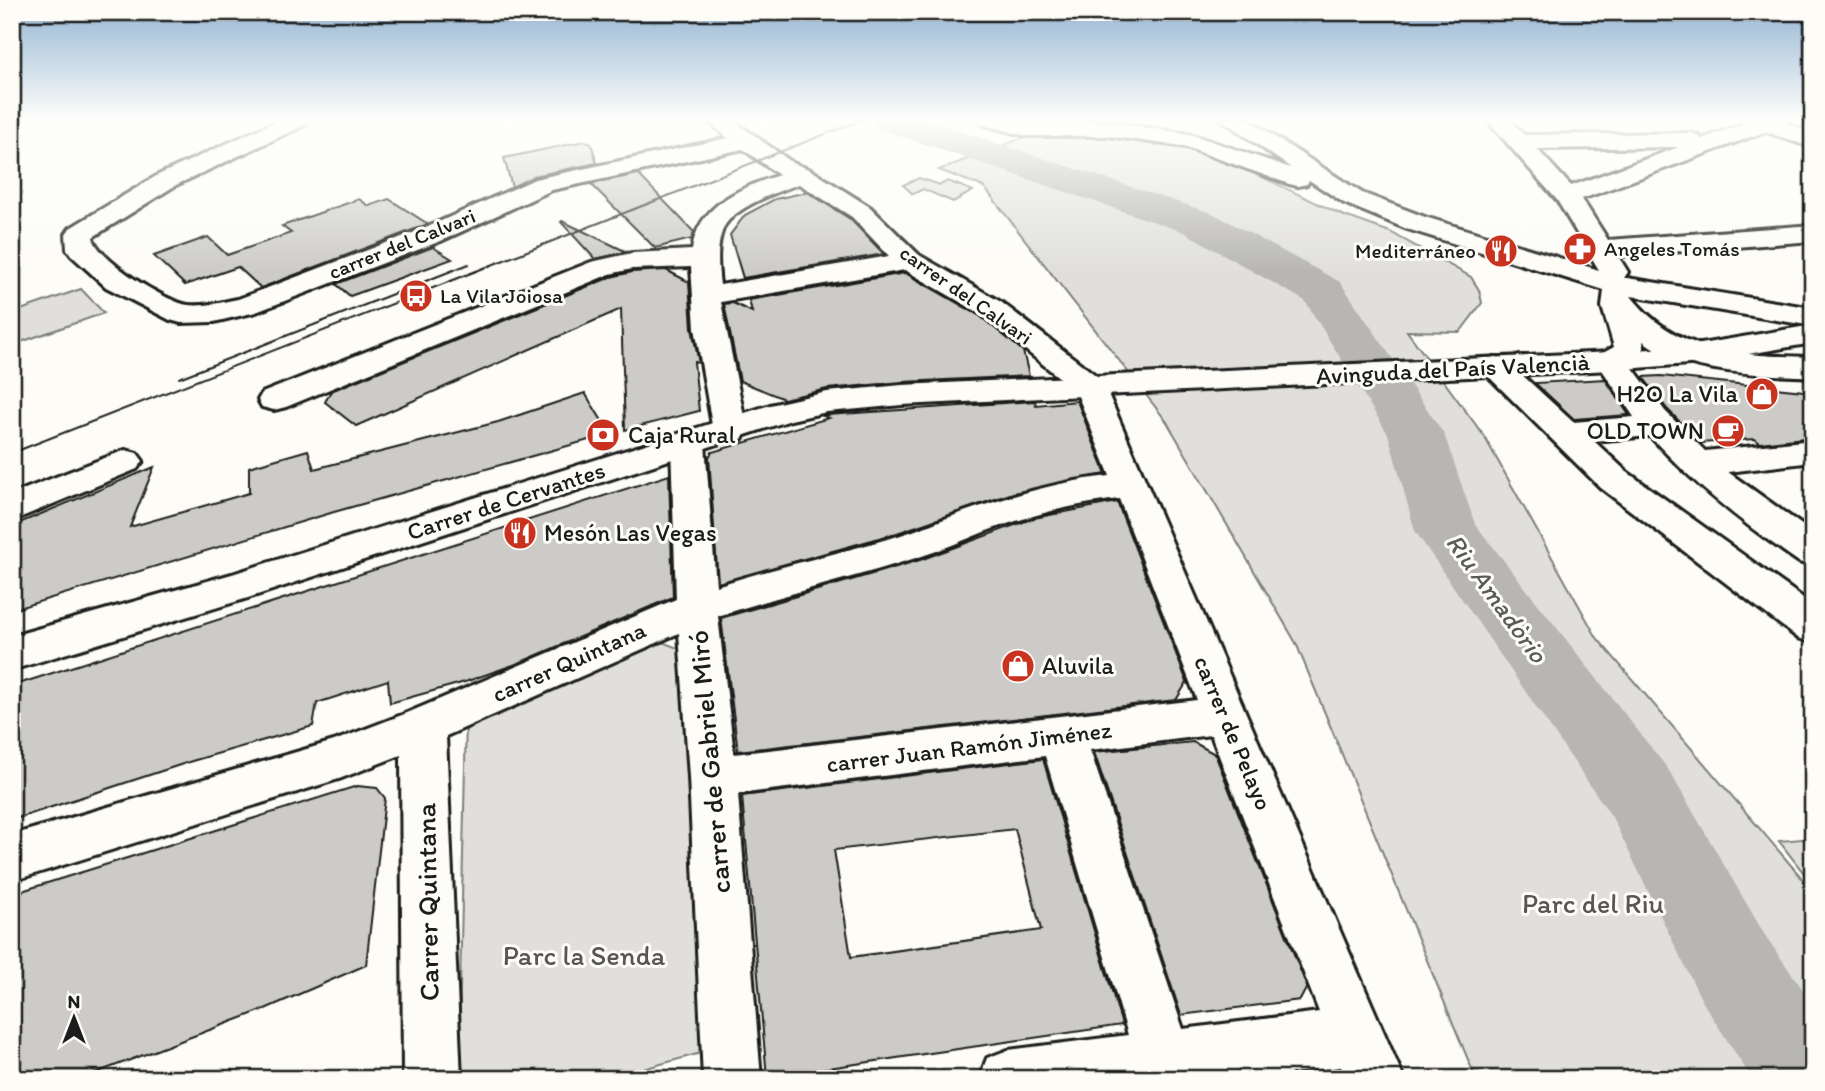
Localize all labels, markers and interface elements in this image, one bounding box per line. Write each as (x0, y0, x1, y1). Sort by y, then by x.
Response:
street label: carrer del Calvari (325, 203, 479, 284)
pharmacy icon: Angeles Tomás (1561, 230, 1599, 268)
restaurant icon: Mediterráneo (1482, 232, 1520, 270)
place label: Angeles Tomás (1604, 236, 1740, 261)
place label: Mediterráneo (1355, 238, 1476, 263)
street label: carrer del Calvari (895, 240, 1037, 350)
bus stop icon: La Vila Joiosa (397, 277, 435, 315)
place label: La Vila Joiosa (440, 283, 563, 308)
street label: Avinguda del País Valencià (1315, 347, 1591, 390)
shop icon: H2O La Vila (1743, 375, 1781, 413)
place label: H2O La Vila (1616, 379, 1739, 408)
cafe icon: OLD TOWN (1709, 412, 1747, 450)
bank icon: Caja Rural (584, 416, 622, 454)
place label: OLD TOWN (1586, 416, 1704, 445)
place label: Caja Rural (628, 420, 736, 449)
street label: Carrer de Cervantes (403, 455, 609, 546)
restaurant icon: Mesón Las Vegas (501, 514, 539, 552)
place label: Mesón Las Vegas (544, 518, 717, 547)
water label: Riu Amadòrio (1439, 527, 1555, 669)
street label: carrer Quintana (487, 614, 651, 708)
street label: carrer de Gabriel Miró (681, 629, 737, 895)
shop icon: Aluvila (999, 647, 1037, 685)
place label: Aluvila (1042, 651, 1114, 680)
street label: carrer de Pelayo (1188, 651, 1279, 814)
street label: carrer Juan Ramón Jiménez (825, 715, 1113, 778)
street label: Carrer Quintana (408, 802, 446, 1002)
park label: Parc del Riu (1522, 886, 1664, 920)
park label: Parc la Senda (503, 938, 666, 972)
north arrow (38, 982, 108, 1052)
text: N (68, 990, 80, 1013)

